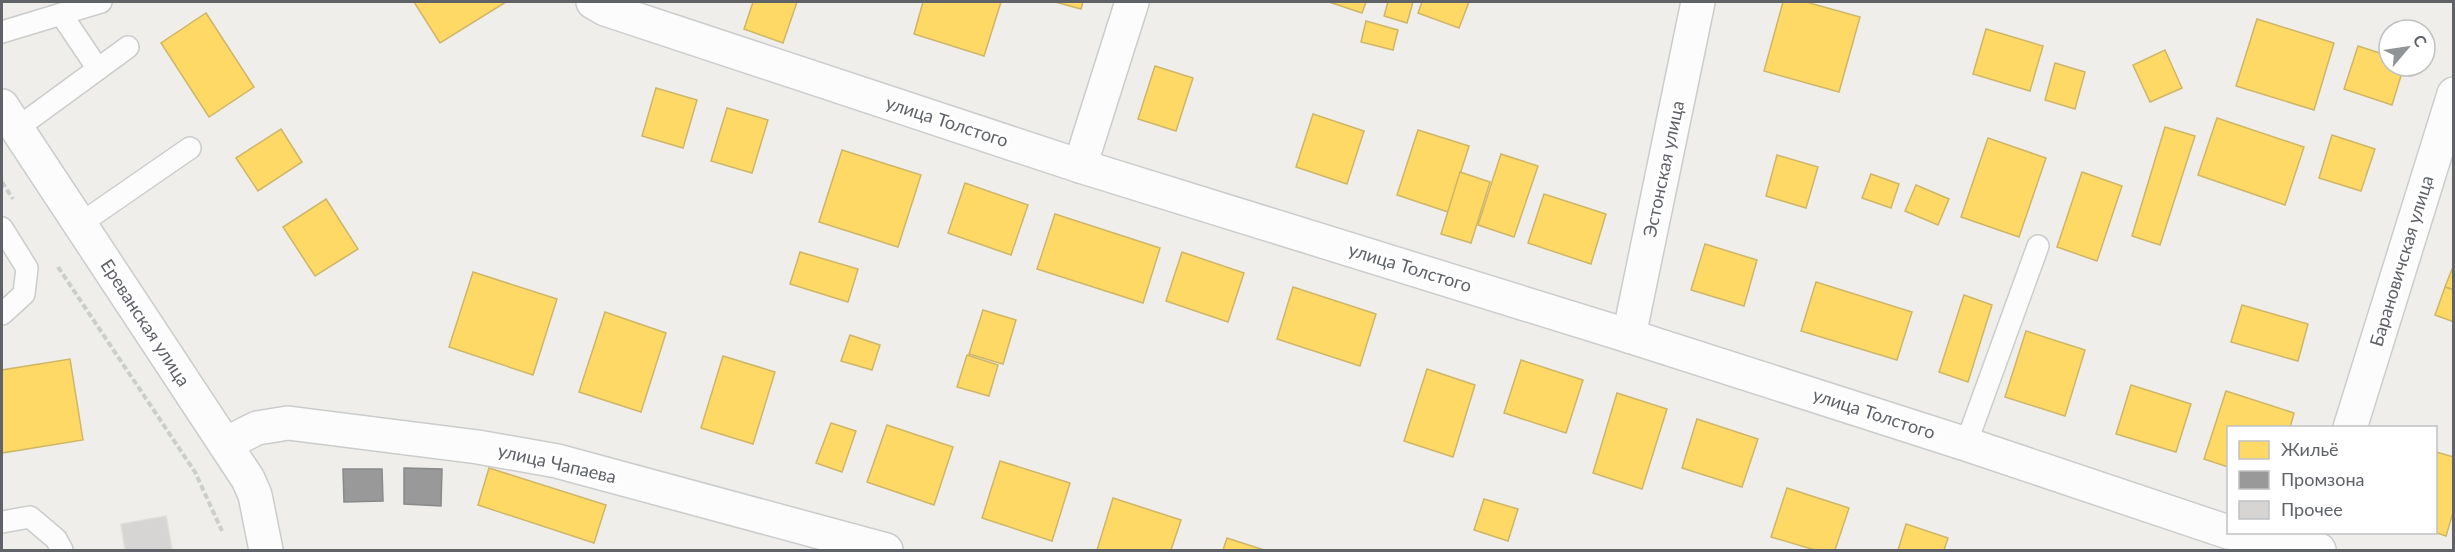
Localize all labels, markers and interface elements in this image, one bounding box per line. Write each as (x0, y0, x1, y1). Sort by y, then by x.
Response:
north arrow (2377, 18, 2437, 78)
text: С (2410, 31, 2432, 50)
street label: улица Толстого (883, 91, 1011, 151)
street label: Эстонская улица (1638, 98, 1688, 239)
street label: Барановичская улица (2365, 173, 2438, 349)
street label: улица Толстого (1346, 238, 1474, 296)
street label: Ереванская улица (97, 255, 195, 390)
street label: улица Толстого (1810, 383, 1938, 443)
legend (2227, 426, 2437, 534)
text: Жильё (2281, 438, 2339, 460)
street label: улица Чапаева (496, 439, 619, 487)
text: Промзона (2281, 468, 2364, 490)
text: Прочее (2281, 498, 2343, 520)

